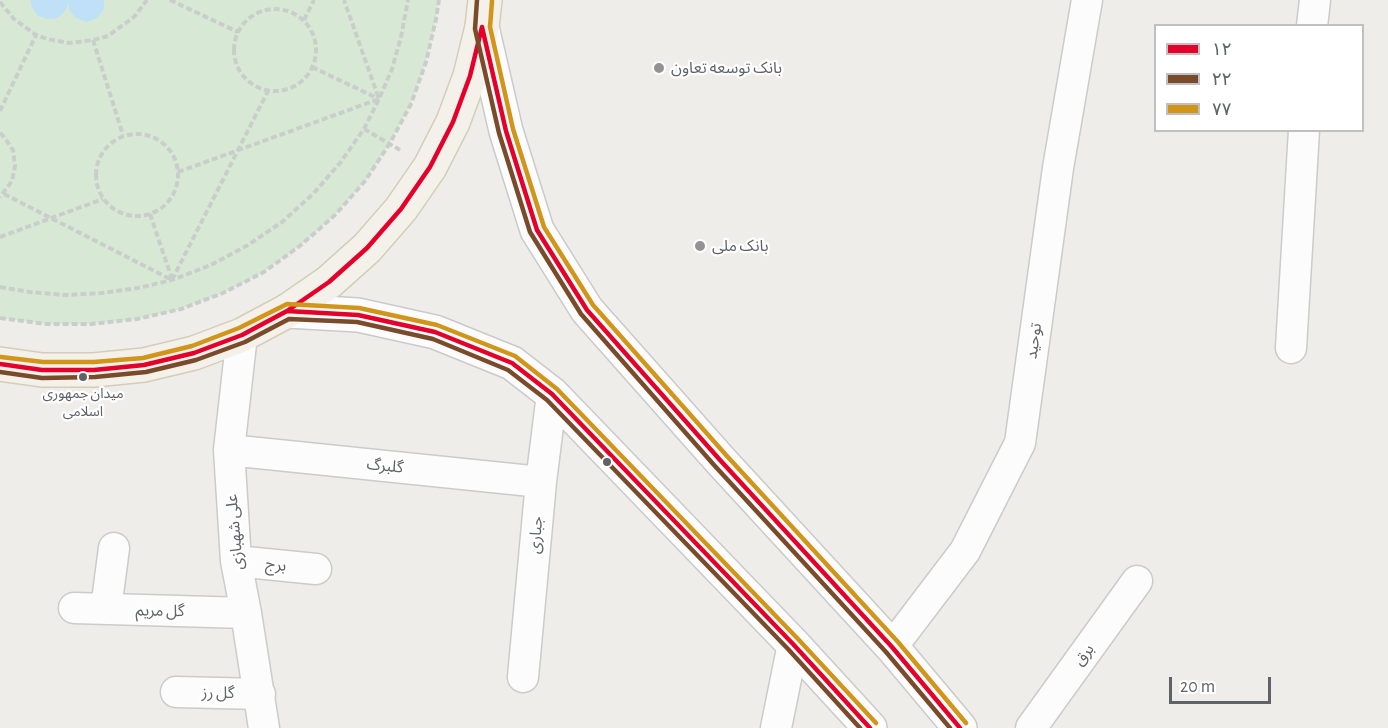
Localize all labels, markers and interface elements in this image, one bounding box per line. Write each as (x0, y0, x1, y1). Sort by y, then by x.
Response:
legend (1154, 24, 1364, 132)
text: ۱۲ (1212, 41, 1231, 59)
place label: بانک توسعه تعاون (671, 58, 782, 78)
marker: بانک توسعه تعاون (652, 61, 666, 75)
text: ۲۲ (1212, 71, 1231, 89)
text: ۷۷ (1212, 101, 1231, 119)
place label: بانک ملی (712, 236, 768, 256)
marker: بانک ملی (693, 239, 707, 253)
street label: توحید (1022, 322, 1046, 360)
marker: میدان جمهوری اسلامی (77, 371, 89, 383)
place label: میدان جمهوری اسلامی (42, 386, 124, 418)
street label: گلبرگ (366, 455, 404, 477)
unlabelled marker (601, 456, 613, 468)
street label: علی شهبازی (222, 493, 248, 571)
street label: جباری (525, 515, 547, 555)
street label: برج (265, 554, 287, 576)
street label: گل مریم (135, 601, 185, 621)
street label: برق (1070, 640, 1098, 670)
scale bar (1172, 665, 1274, 703)
text: 20 m (1180, 678, 1215, 696)
street label: گل رز (202, 683, 234, 703)

